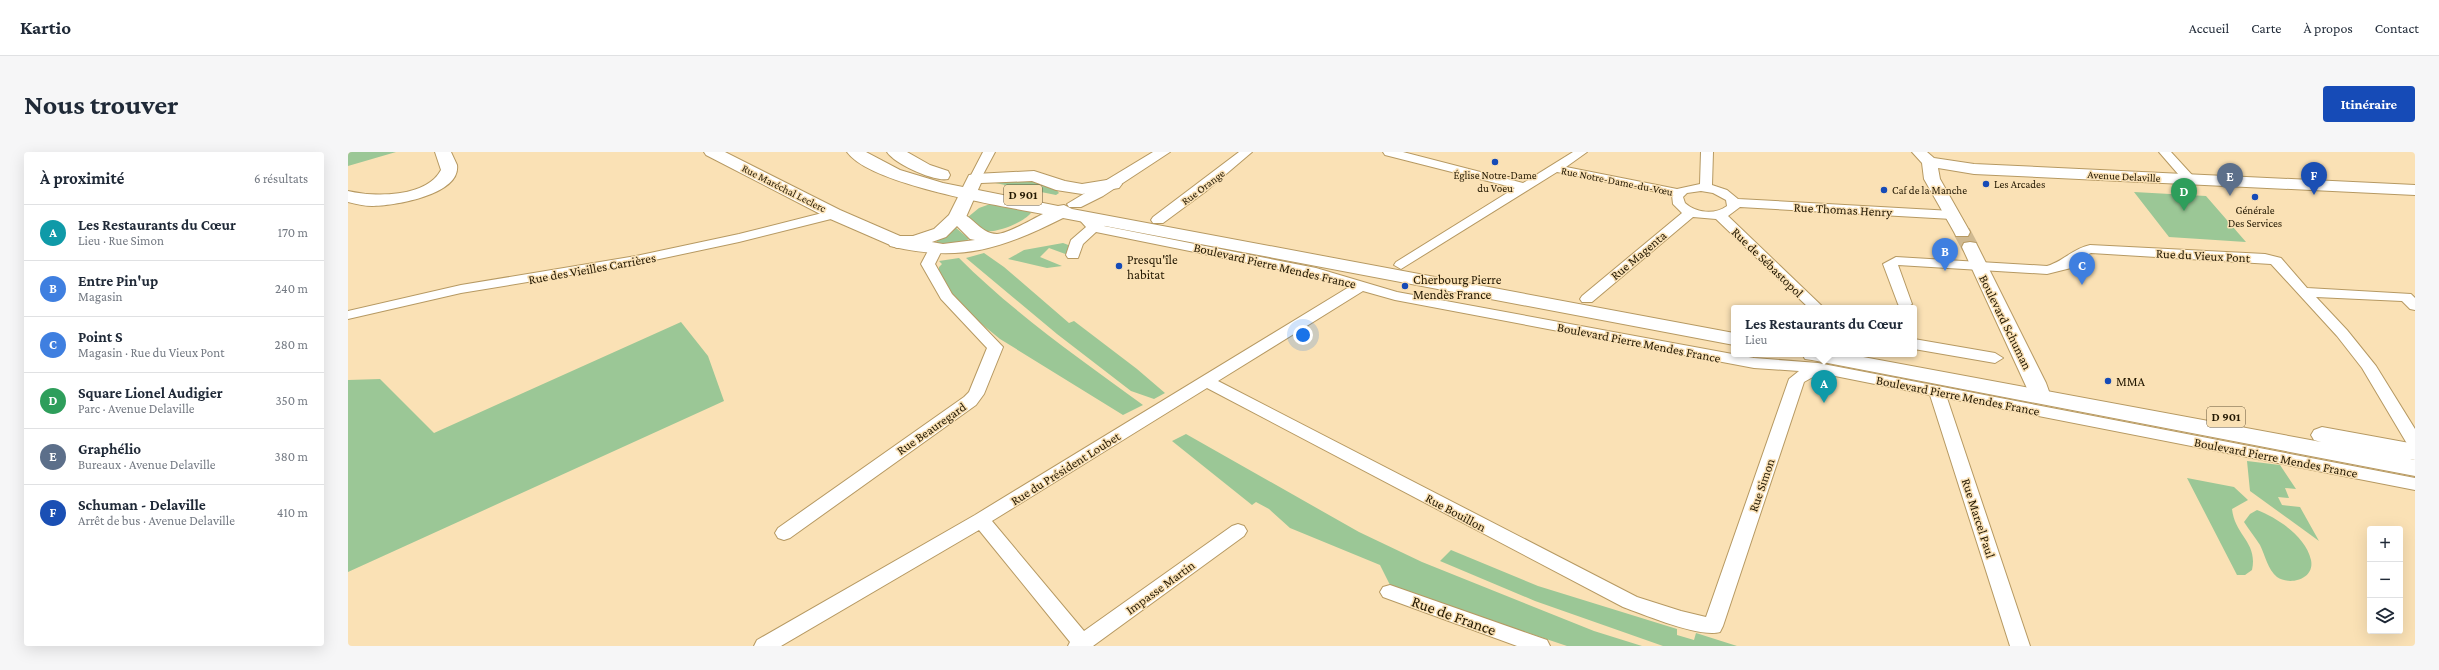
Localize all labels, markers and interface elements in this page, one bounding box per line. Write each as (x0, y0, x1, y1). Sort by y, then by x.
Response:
text: Kartio (20, 17, 71, 38)
text: Accueil (2189, 20, 2229, 36)
text: Carte (2251, 20, 2282, 36)
text: À propos (2304, 20, 2353, 36)
text: Contact (2375, 20, 2419, 36)
button: Itinéraire (2323, 86, 2415, 122)
text: Nous trouver (24, 89, 178, 120)
marker: Église Notre-Dame du Voeu (1490, 157, 1500, 167)
street label: Rue Maréchal Leclerc (740, 162, 828, 215)
pin: F (2301, 162, 2327, 195)
pin: E (2217, 163, 2243, 196)
street label: Rue Notre-Dame-du-Vœu (1560, 164, 1674, 198)
street label: Rue Orange (1179, 167, 1228, 208)
street label: Avenue Delaville (2087, 168, 2161, 184)
text: À proximité (40, 169, 124, 188)
place label: Église Notre-Dame du Voeu (1453, 169, 1537, 194)
text: 6 résultats (254, 171, 308, 186)
place label: Les Arcades (1994, 178, 2045, 190)
pin: D (2171, 178, 2197, 211)
marker: Les Arcades (1981, 179, 1991, 189)
place label: Caf de la Manche (1892, 184, 1967, 196)
road number: D 901 (1004, 185, 1042, 205)
marker: Caf de la Manche (1879, 185, 1889, 195)
marker: Générale Des Services (2250, 192, 2260, 202)
street label: Rue Thomas Henry (1793, 199, 1894, 220)
place label: Générale Des Services (2228, 204, 2282, 229)
text: Les Restaurants du Cœur (78, 217, 236, 233)
street label: Rue de Sébastopol (1729, 224, 1807, 301)
text: A (49, 225, 57, 240)
text: 170 m (278, 225, 308, 240)
street label: Rue Magenta (1607, 228, 1669, 283)
text: Lieu · Rue Simon (78, 233, 164, 248)
pin: B (1932, 238, 1958, 271)
street label: Boulevard Pierre Mendes France (1192, 239, 1358, 292)
street label: Rue du Vieux Pont (2156, 246, 2251, 265)
street label: Rue des Vieilles Carrières (527, 250, 657, 287)
place label: Presqu'île habitat (1127, 252, 1178, 282)
pin: C (2069, 252, 2095, 285)
marker: Presqu'île habitat (1114, 261, 1124, 271)
place label: Cherbourg Pierre Mendès France (1413, 272, 1502, 302)
street label: Boulevard Schuman (1976, 272, 2035, 372)
text: Entre Pin'up (78, 273, 158, 289)
text: B (49, 281, 57, 296)
text: 240 m (275, 281, 308, 296)
marker: Cherbourg Pierre Mendès France (1400, 281, 1410, 291)
text: Magasin (78, 289, 123, 304)
popup (1731, 305, 1917, 357)
text: Les Restaurants du Cœur (1745, 316, 1903, 332)
street label: Boulevard Pierre Mendes France (1556, 319, 1722, 366)
your location (1293, 325, 1313, 345)
text: Point S (78, 329, 123, 345)
text: Lieu (1745, 332, 1768, 347)
text: C (49, 337, 57, 352)
text: 280 m (275, 337, 308, 352)
text: Magasin · Rue du Vieux Pont (78, 345, 225, 360)
pin: A (1811, 370, 1837, 403)
street label: Boulevard Pierre Mendes France (1875, 372, 2041, 419)
place label: MMA (2116, 374, 2146, 389)
marker: MMA (2103, 376, 2113, 386)
text: Square Lionel Audigier (78, 385, 223, 401)
text: D (49, 393, 57, 408)
text: 350 m (275, 393, 308, 408)
street label: Rue Beauregard (894, 399, 969, 458)
text: Parc · Avenue Delaville (78, 401, 195, 416)
road number: D 901 (2207, 407, 2245, 427)
street label: Rue du Président Loubet (1008, 428, 1123, 508)
street label: Boulevard Pierre Mendes France (2193, 434, 2359, 481)
text: Graphélio (78, 441, 141, 457)
text: E (49, 449, 57, 464)
text: 380 m (275, 449, 308, 464)
street label: Rue Simon (1745, 456, 1778, 514)
text: Bureaux · Avenue Delaville (78, 457, 216, 472)
street label: Rue Marcel Paul (1959, 476, 1999, 560)
street label: Rue Bouillon (1423, 490, 1489, 535)
text: Schuman - Delaville (78, 497, 206, 513)
text: F (50, 505, 56, 520)
text: 410 m (277, 505, 308, 520)
text: Arrêt de bus · Avenue Delaville (78, 513, 235, 528)
map controls (2367, 526, 2403, 634)
button: + (2367, 526, 2403, 562)
street label: Impasse Martin (1123, 557, 1198, 617)
button: − (2367, 562, 2403, 598)
street label: Rue de France (1409, 592, 1498, 639)
button: layers (2367, 598, 2403, 634)

